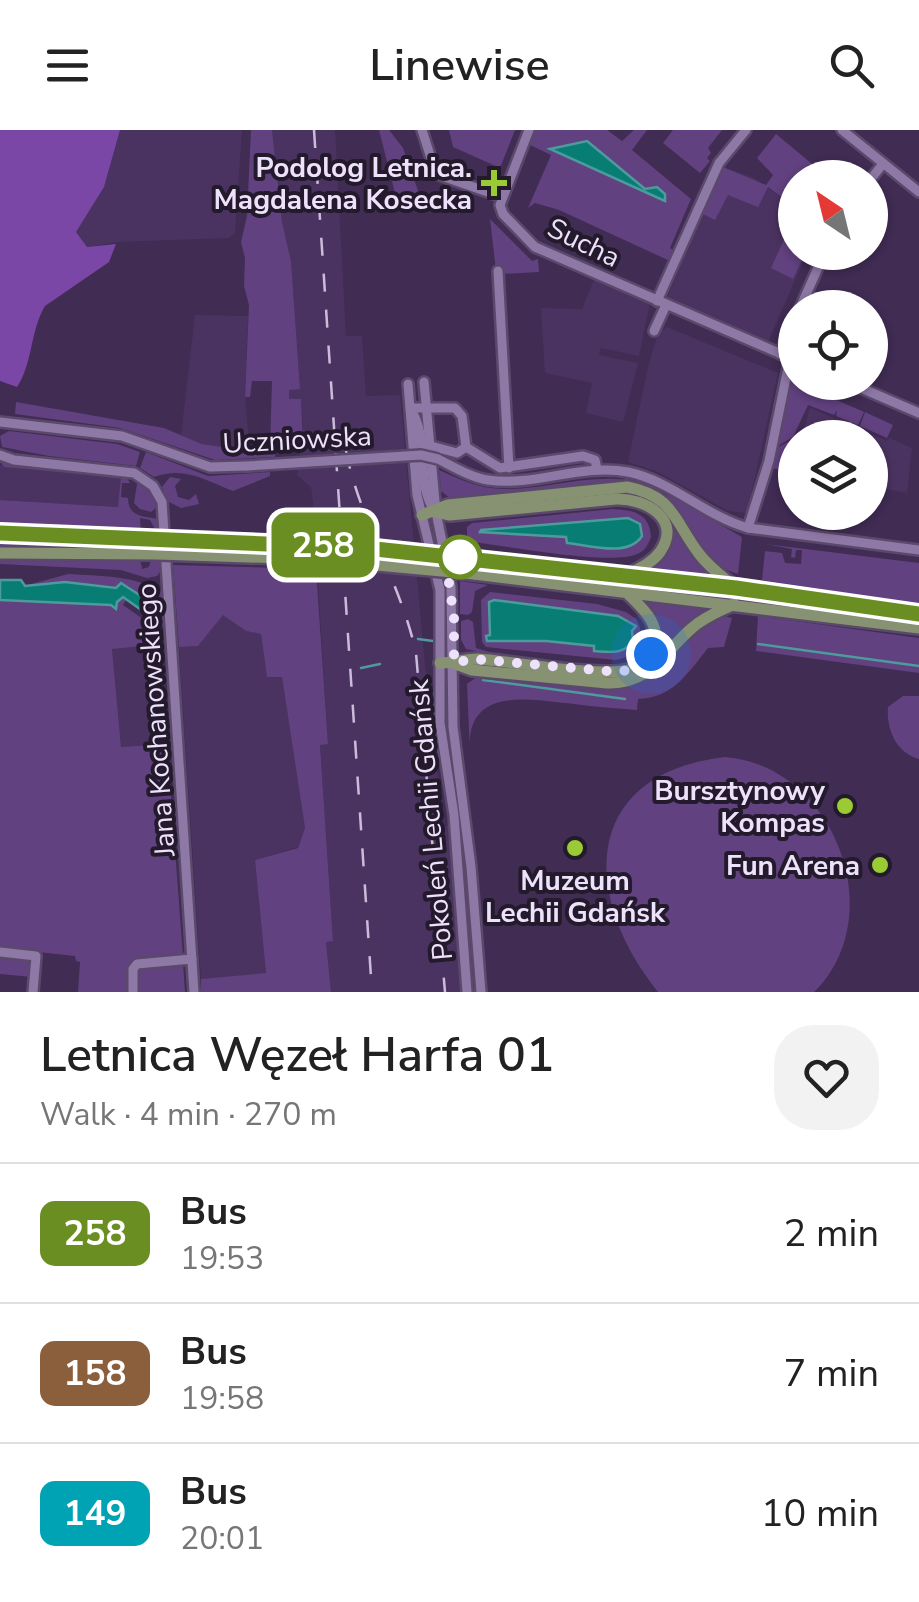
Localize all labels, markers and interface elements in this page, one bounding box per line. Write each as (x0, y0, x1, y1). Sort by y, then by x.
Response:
text: Linewise (369, 35, 550, 96)
icon: menu (40, 38, 95, 93)
icon: search (824, 38, 879, 93)
place label: Podolog Letnica. Magdalena Kosecka (214, 149, 472, 219)
north arrow (778, 160, 888, 270)
map controls (778, 160, 888, 530)
marker: Podolog Letnica. Magdalena Kosecka (481, 170, 507, 196)
street label: Sucha (541, 209, 626, 277)
button: locate (778, 290, 888, 400)
street label: Uczniowska (221, 417, 373, 463)
button: layers (778, 420, 888, 530)
line badge: 258 (266, 512, 380, 578)
text: 258 (291, 522, 355, 569)
unlabelled marker (439, 536, 481, 578)
street label: Jana Kochanowskiego (127, 582, 185, 859)
your location (626, 629, 676, 679)
street label: Pokoleń Lechii Gdańsk (400, 677, 462, 962)
place label: Bursztynowy Kompas (654, 772, 825, 842)
marker: Bursztynowy Kompas (834, 795, 856, 817)
marker: Muzeum Lechii Gdańsk (564, 837, 586, 859)
place label: Fun Arena (726, 847, 860, 885)
marker: Fun Arena (869, 854, 891, 876)
place label: Muzeum Lechii Gdańsk (485, 862, 666, 932)
text: Letnica Węzeł Harfa 01 (40, 1022, 555, 1088)
button: heart (774, 1025, 879, 1130)
text: Walk · 4 min · 270 m (40, 1093, 337, 1136)
text: Bus (180, 1186, 247, 1237)
text: 2 min (784, 1208, 879, 1259)
text: 258 (63, 1210, 127, 1257)
text: 19:53 (180, 1237, 264, 1280)
text: Bus (180, 1326, 247, 1377)
text: 7 min (784, 1348, 879, 1399)
text: 158 (63, 1350, 127, 1397)
text: 19:58 (180, 1377, 264, 1420)
text: Bus (180, 1466, 247, 1517)
text: 10 min (761, 1488, 879, 1539)
text: 149 (63, 1490, 127, 1537)
text: 20:01 (180, 1517, 264, 1560)

